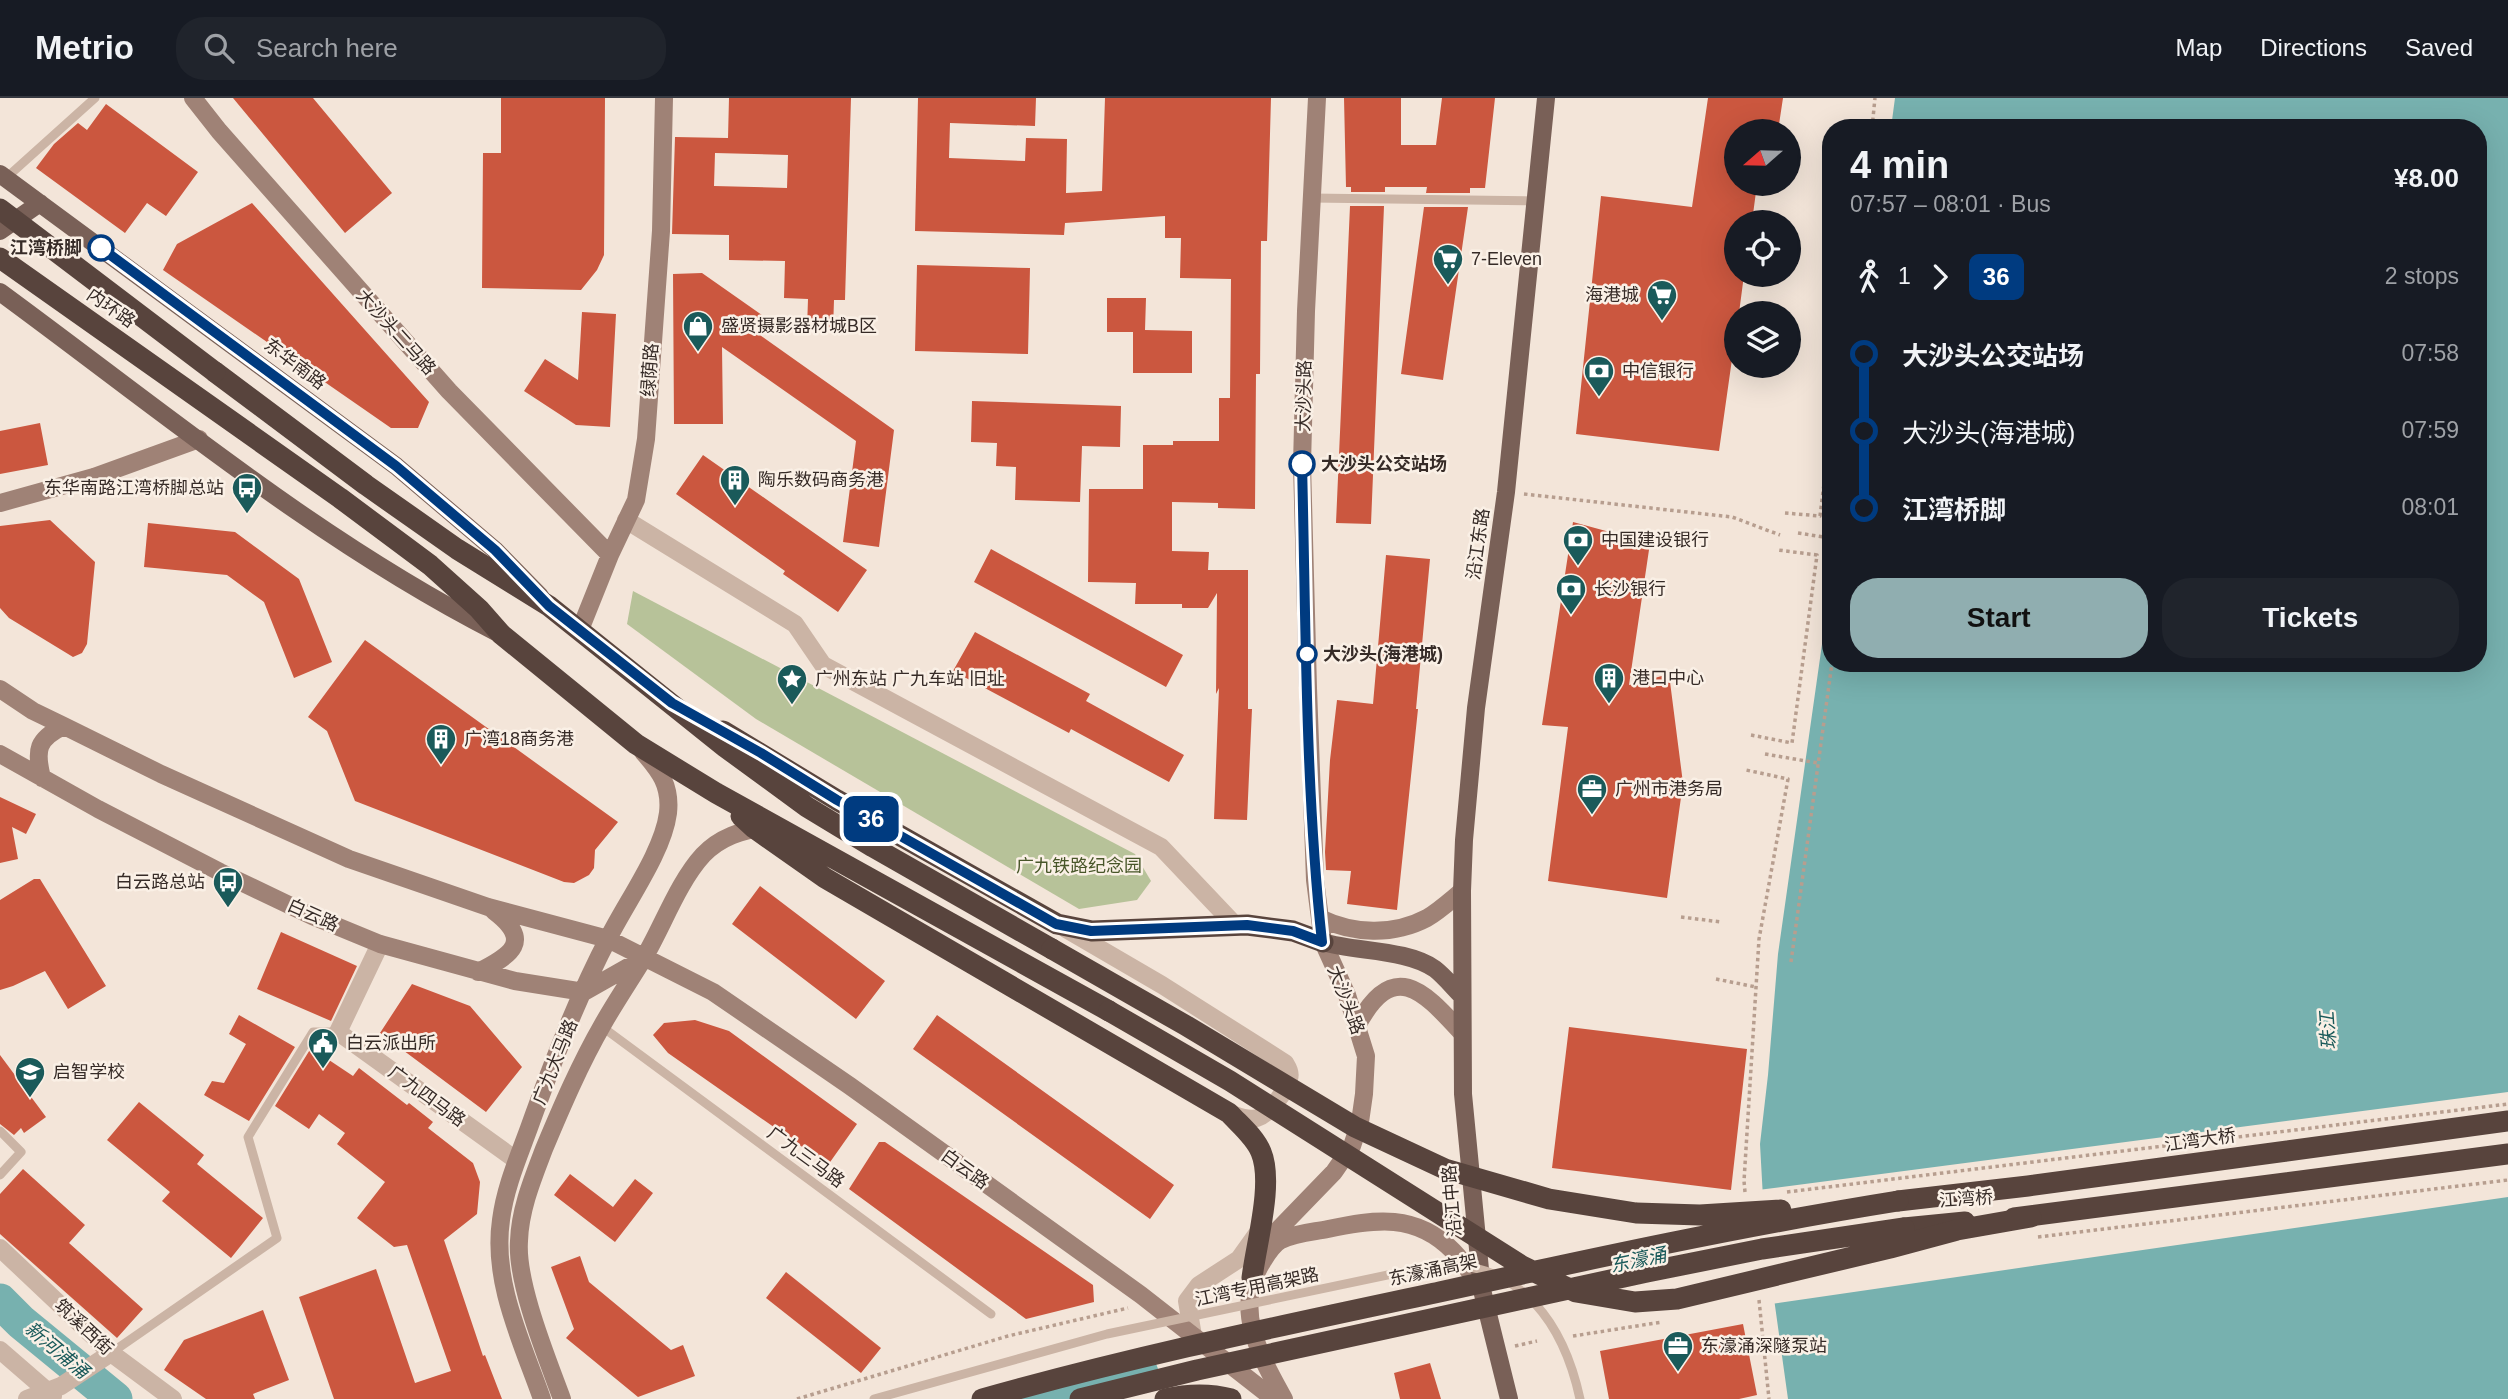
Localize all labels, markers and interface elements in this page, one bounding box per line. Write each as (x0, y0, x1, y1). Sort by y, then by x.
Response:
search box (176, 17, 666, 80)
text: Metrio (35, 29, 134, 66)
icon: search (200, 29, 238, 67)
text: Search here (256, 33, 398, 63)
text: Map (2176, 34, 2222, 61)
text: Directions (2260, 34, 2367, 61)
text: Saved (2405, 34, 2473, 61)
north arrow (1724, 119, 1801, 196)
map controls (1724, 119, 1801, 378)
text: 4 min (1850, 144, 1949, 186)
text: ¥8.00 (2394, 163, 2459, 193)
text: 07:57 – 08:01 · Bus (1850, 191, 2051, 217)
button: locate (1724, 210, 1801, 287)
marker: 江湾桥脚 (88, 235, 114, 261)
place label: 江湾桥脚 (10, 238, 82, 258)
supermarket icon: 7-Eleven (1431, 242, 1465, 286)
place label: 7-Eleven (1471, 249, 1542, 269)
icon: walk (1850, 258, 1888, 296)
icon: forward (1921, 258, 1959, 296)
text: 1 (1898, 263, 1911, 289)
text: 36 (1983, 263, 2010, 290)
text: 2 stops (2385, 263, 2459, 289)
supermarket icon: 海港城 (1645, 278, 1679, 322)
street label: 内环路 (83, 284, 139, 332)
street label: 大沙头二马路 (352, 285, 440, 379)
place label: 海港城 (1585, 285, 1639, 305)
button: layers (1724, 301, 1801, 378)
shop icon: 盛贤摄影器材城B区 (681, 309, 715, 353)
place label: 盛贤摄影器材城B区 (721, 316, 877, 336)
street label: 东华南路 (260, 334, 330, 394)
text: 07:58 (2401, 340, 2459, 366)
text: 大沙头公交站场 (1902, 341, 2084, 371)
street label: 绿荫路 (638, 342, 662, 398)
bank icon: 中信银行 (1582, 354, 1616, 398)
street label: 大沙头路 (1293, 360, 1315, 432)
place label: 中信银行 (1622, 361, 1694, 381)
text: 07:59 (2401, 417, 2459, 443)
text: 大沙头(海港城) (1902, 418, 2075, 448)
marker: 大沙头公交站场 (1289, 451, 1315, 477)
place label: 大沙头公交站场 (1321, 454, 1447, 474)
building icon: 陶乐数码商务港 (718, 463, 752, 507)
place label: 陶乐数码商务港 (758, 470, 884, 490)
bus stop icon: 东华南路江湾桥脚总站 (230, 471, 264, 515)
place label: 东华南路江湾桥脚总站 (44, 478, 224, 498)
text: 08:01 (2401, 494, 2459, 520)
text: 江湾桥脚 (1902, 495, 2006, 525)
street label: 沿江东路 (1463, 507, 1493, 581)
bank icon: 中国建设银行 (1561, 523, 1595, 567)
place label: 中国建设银行 (1601, 530, 1709, 550)
bank icon: 长沙银行 (1554, 572, 1588, 616)
button: Start (1850, 578, 2148, 658)
button: Tickets (2162, 578, 2459, 658)
place label: 长沙银行 (1594, 579, 1666, 599)
marker: 大沙头(海港城) (1297, 644, 1317, 664)
place label: 大沙头(海港城) (1323, 644, 1443, 664)
building icon: 港口中心 (1592, 661, 1626, 705)
place icon: 广州东站 广九车站 旧址 (775, 662, 809, 706)
place label: 港口中心 (1632, 668, 1704, 688)
place label: 广州东站 广九车站 旧址 (815, 669, 1005, 689)
building icon: 广湾18商务港 (424, 722, 458, 766)
place label: 广湾18商务港 (464, 729, 574, 749)
office icon: 广州市港务局 (1575, 772, 1609, 816)
place label: 广州市港务局 (1615, 779, 1723, 799)
line badge: 36 (840, 796, 903, 842)
text: 36 (858, 805, 884, 832)
park label: 广九铁路纪念园 (1016, 856, 1142, 876)
bus stop icon: 白云路总站 (211, 865, 245, 909)
place label: 白云路总站 (115, 872, 205, 892)
street label: 白云路 (284, 895, 342, 935)
street label: 大沙头路 (1324, 963, 1368, 1037)
water label: 珠江 (2316, 1009, 2340, 1051)
street label: 广九大马路 (529, 1017, 581, 1107)
public building icon: 白云派出所 (306, 1026, 340, 1070)
place label: 白云派出所 (346, 1033, 436, 1053)
school or university icon: 启智学校 (13, 1055, 47, 1099)
street label: 广九四马路 (385, 1061, 469, 1131)
place label: 启智学校 (53, 1062, 125, 1082)
street label: 广九三马路 (764, 1122, 848, 1192)
street label: 江湾大桥 (2163, 1125, 2237, 1155)
street label: 白云路 (937, 1145, 993, 1193)
street label: 沿江中路 (1439, 1164, 1465, 1238)
street label: 江湾桥 (1938, 1187, 1994, 1211)
water label: 东濠涌 (1608, 1243, 1670, 1276)
street label: 东濠涌高架 (1387, 1251, 1479, 1289)
street label: 江湾专用高架路 (1193, 1264, 1321, 1310)
street label: 筑溪西街 (51, 1295, 117, 1359)
water label: 新河浦涌 (21, 1318, 94, 1384)
office icon: 东濠涌深隧泵站 (1661, 1329, 1695, 1373)
place label: 东濠涌深隧泵站 (1701, 1336, 1827, 1356)

